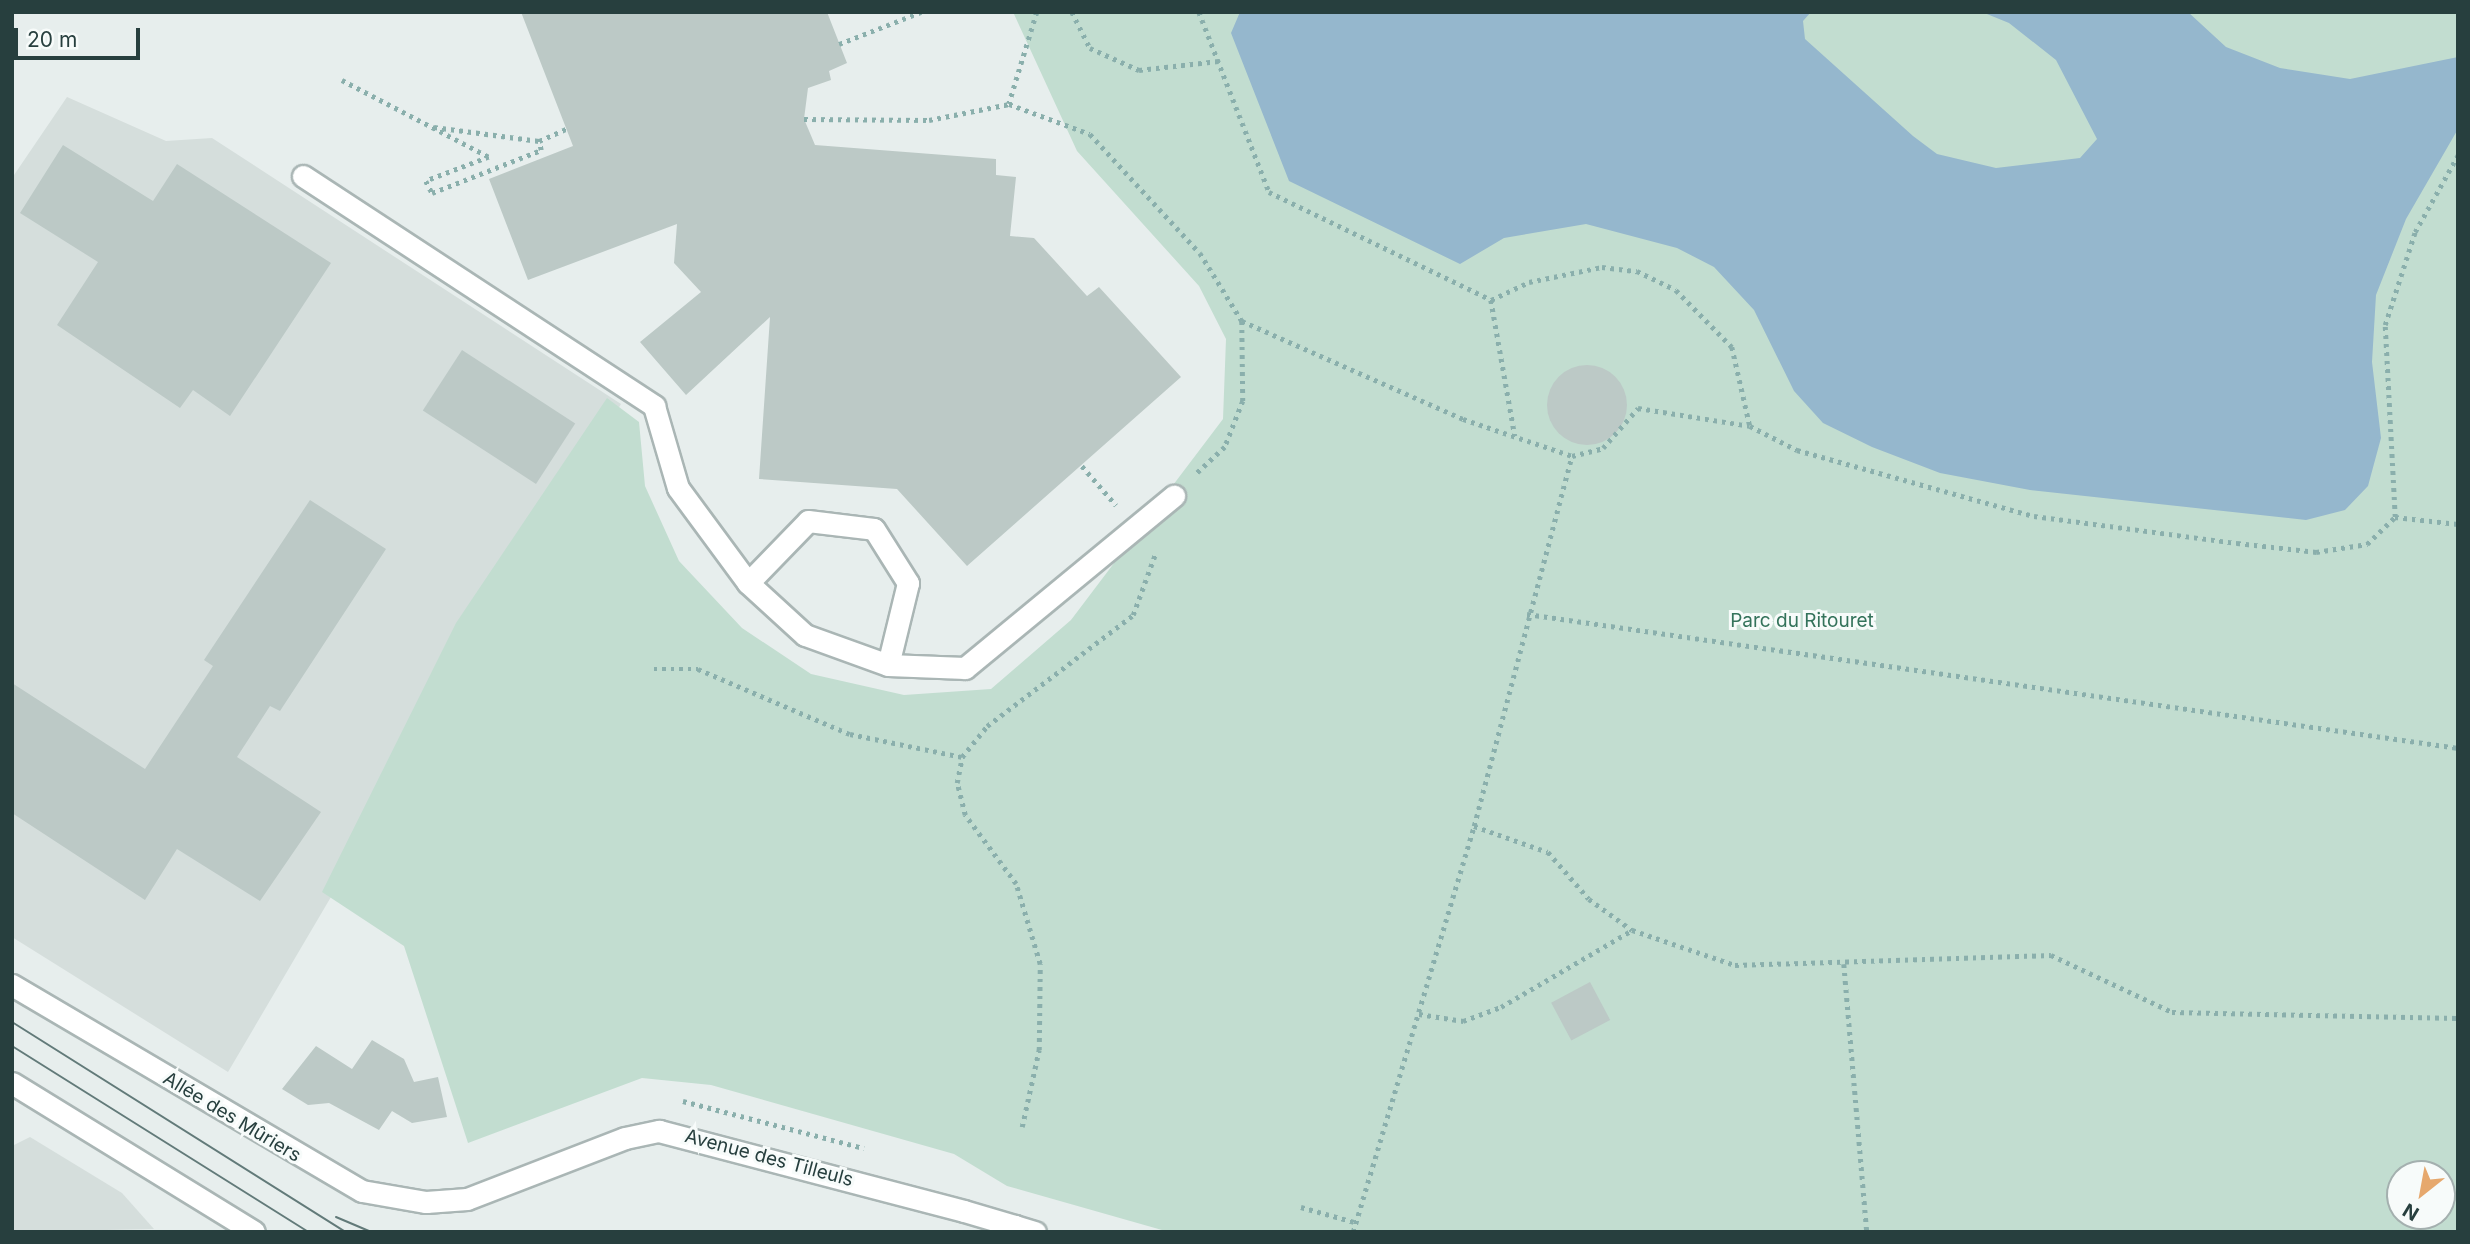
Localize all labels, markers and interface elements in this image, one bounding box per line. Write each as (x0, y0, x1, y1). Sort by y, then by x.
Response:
scale bar (18, 14, 144, 58)
text: 20 m (27, 27, 77, 52)
park label: Parc du Ritouret (1730, 610, 1874, 632)
street label: Allée des Mûriers (159, 1067, 305, 1167)
street label: Avenue des Tilleuls (682, 1125, 856, 1191)
north arrow (2386, 1160, 2456, 1230)
text: N (2399, 1198, 2423, 1225)

